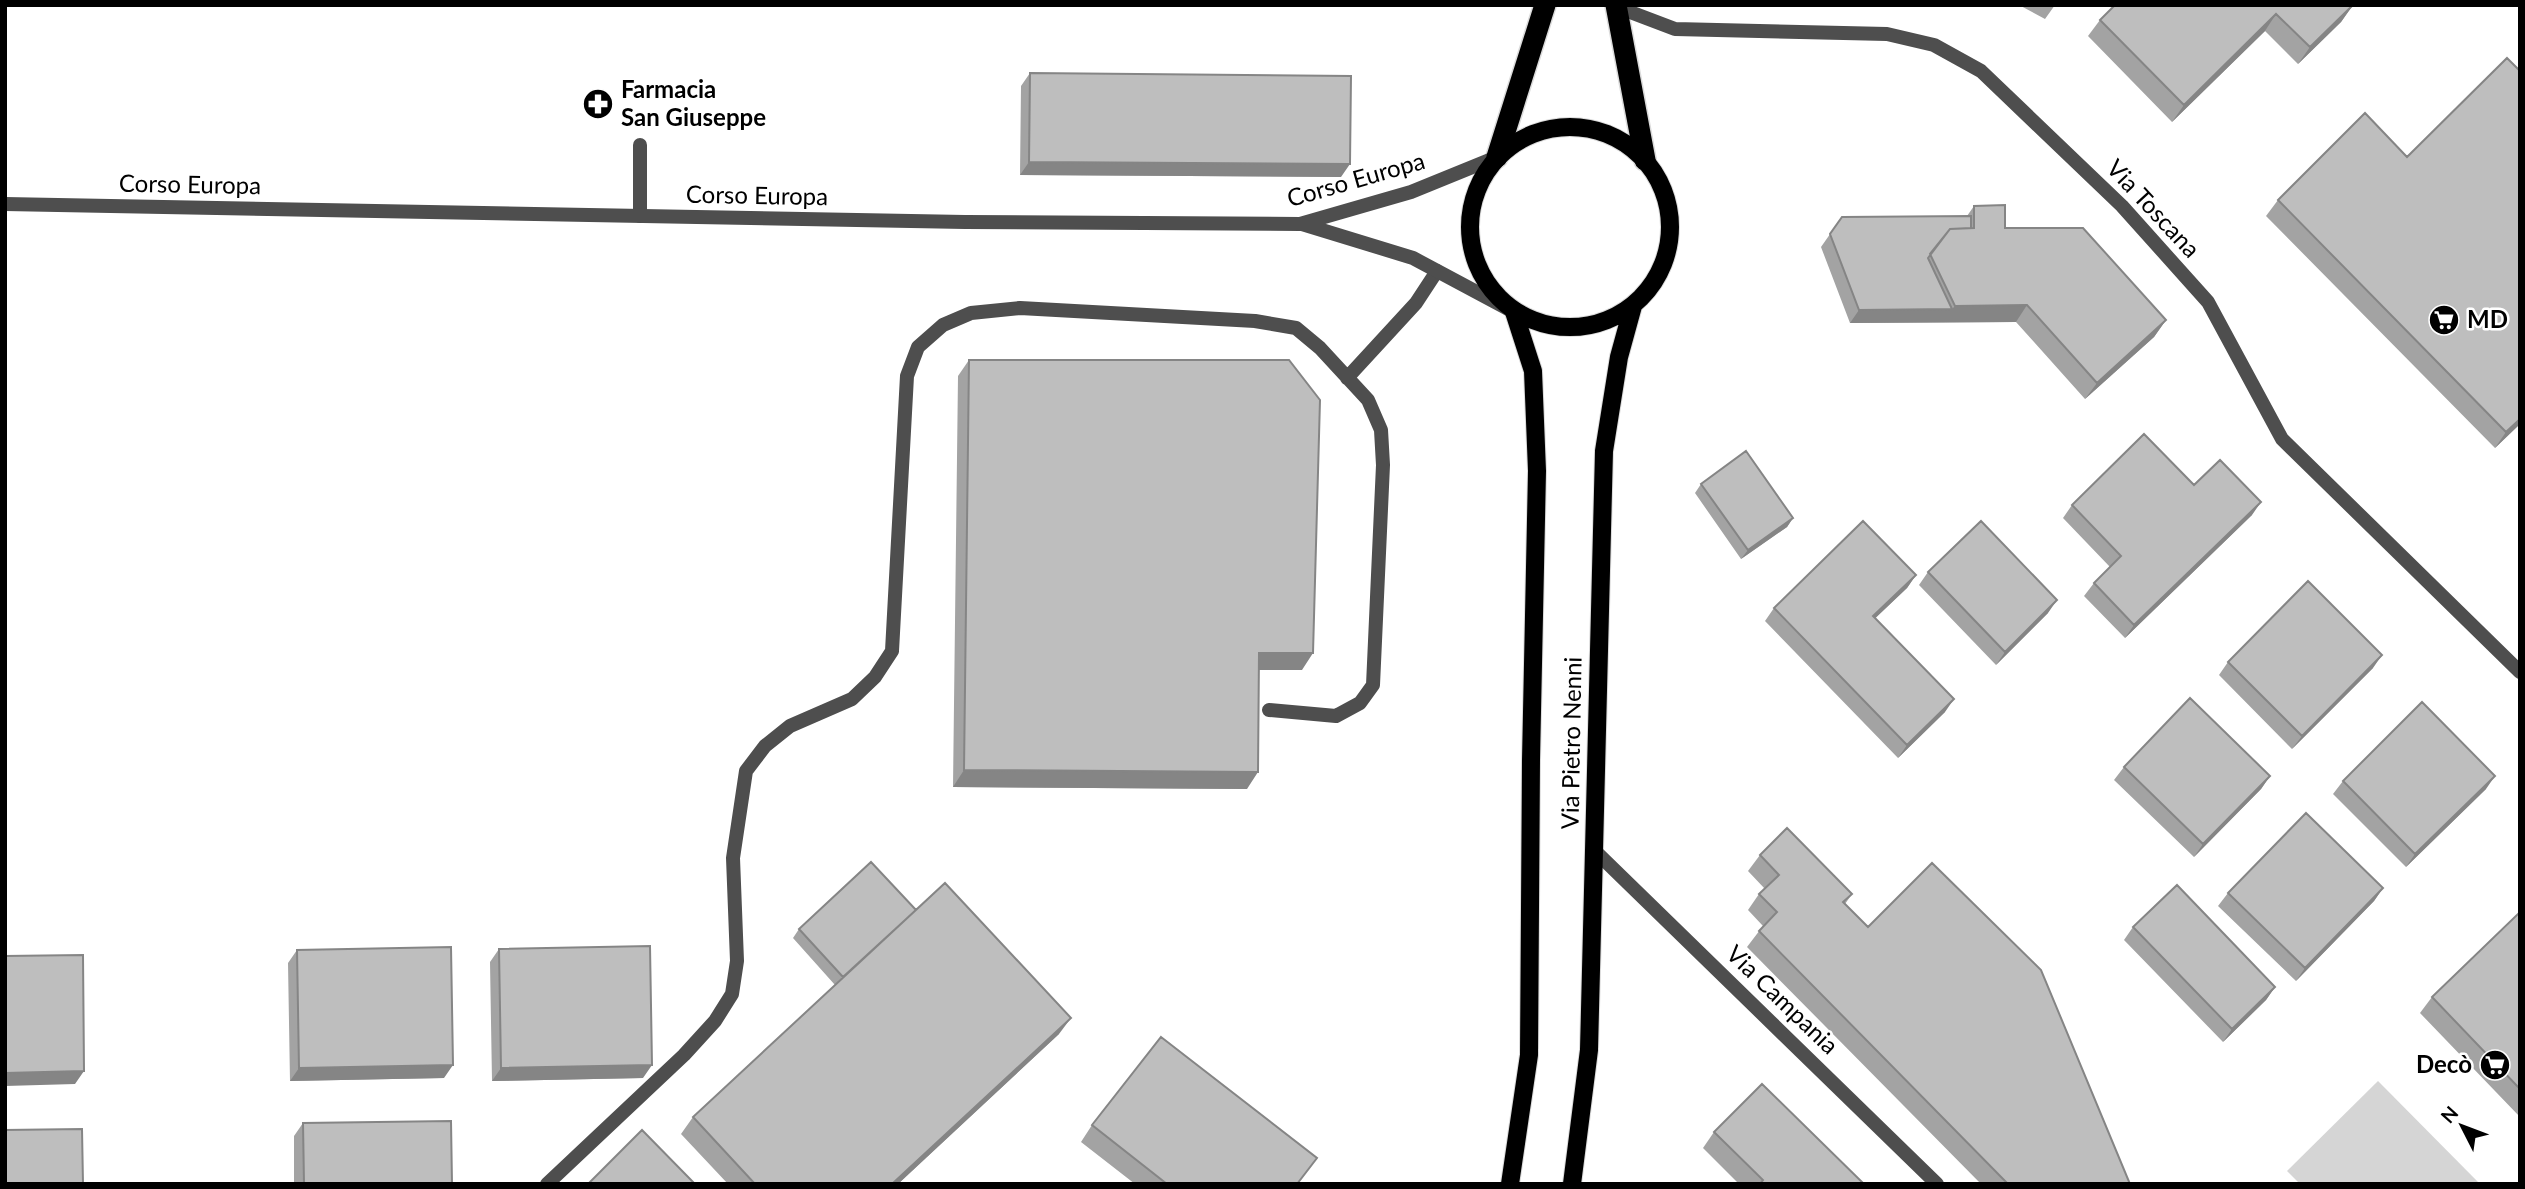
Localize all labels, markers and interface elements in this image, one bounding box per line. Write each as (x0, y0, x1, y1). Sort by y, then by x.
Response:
place label: Farmacia San Giuseppe (621, 74, 766, 131)
pharmacy icon: Farmacia San Giuseppe (581, 87, 615, 121)
street label: Corso Europa (1283, 145, 1428, 212)
street label: Via Toscana (2101, 153, 2207, 263)
street label: Corso Europa (119, 168, 261, 199)
street label: Corso Europa (686, 179, 828, 210)
supermarket icon: MD (2427, 303, 2461, 337)
place label: MD (2467, 304, 2508, 333)
street label: Via Pietro Nenni (1554, 656, 1587, 829)
street label: Via Campania (1721, 938, 1845, 1059)
supermarket icon: Decò (2478, 1048, 2512, 1082)
place label: Decò (2416, 1049, 2472, 1078)
north arrow (2427, 1091, 2497, 1161)
text: N (2436, 1101, 2462, 1127)

